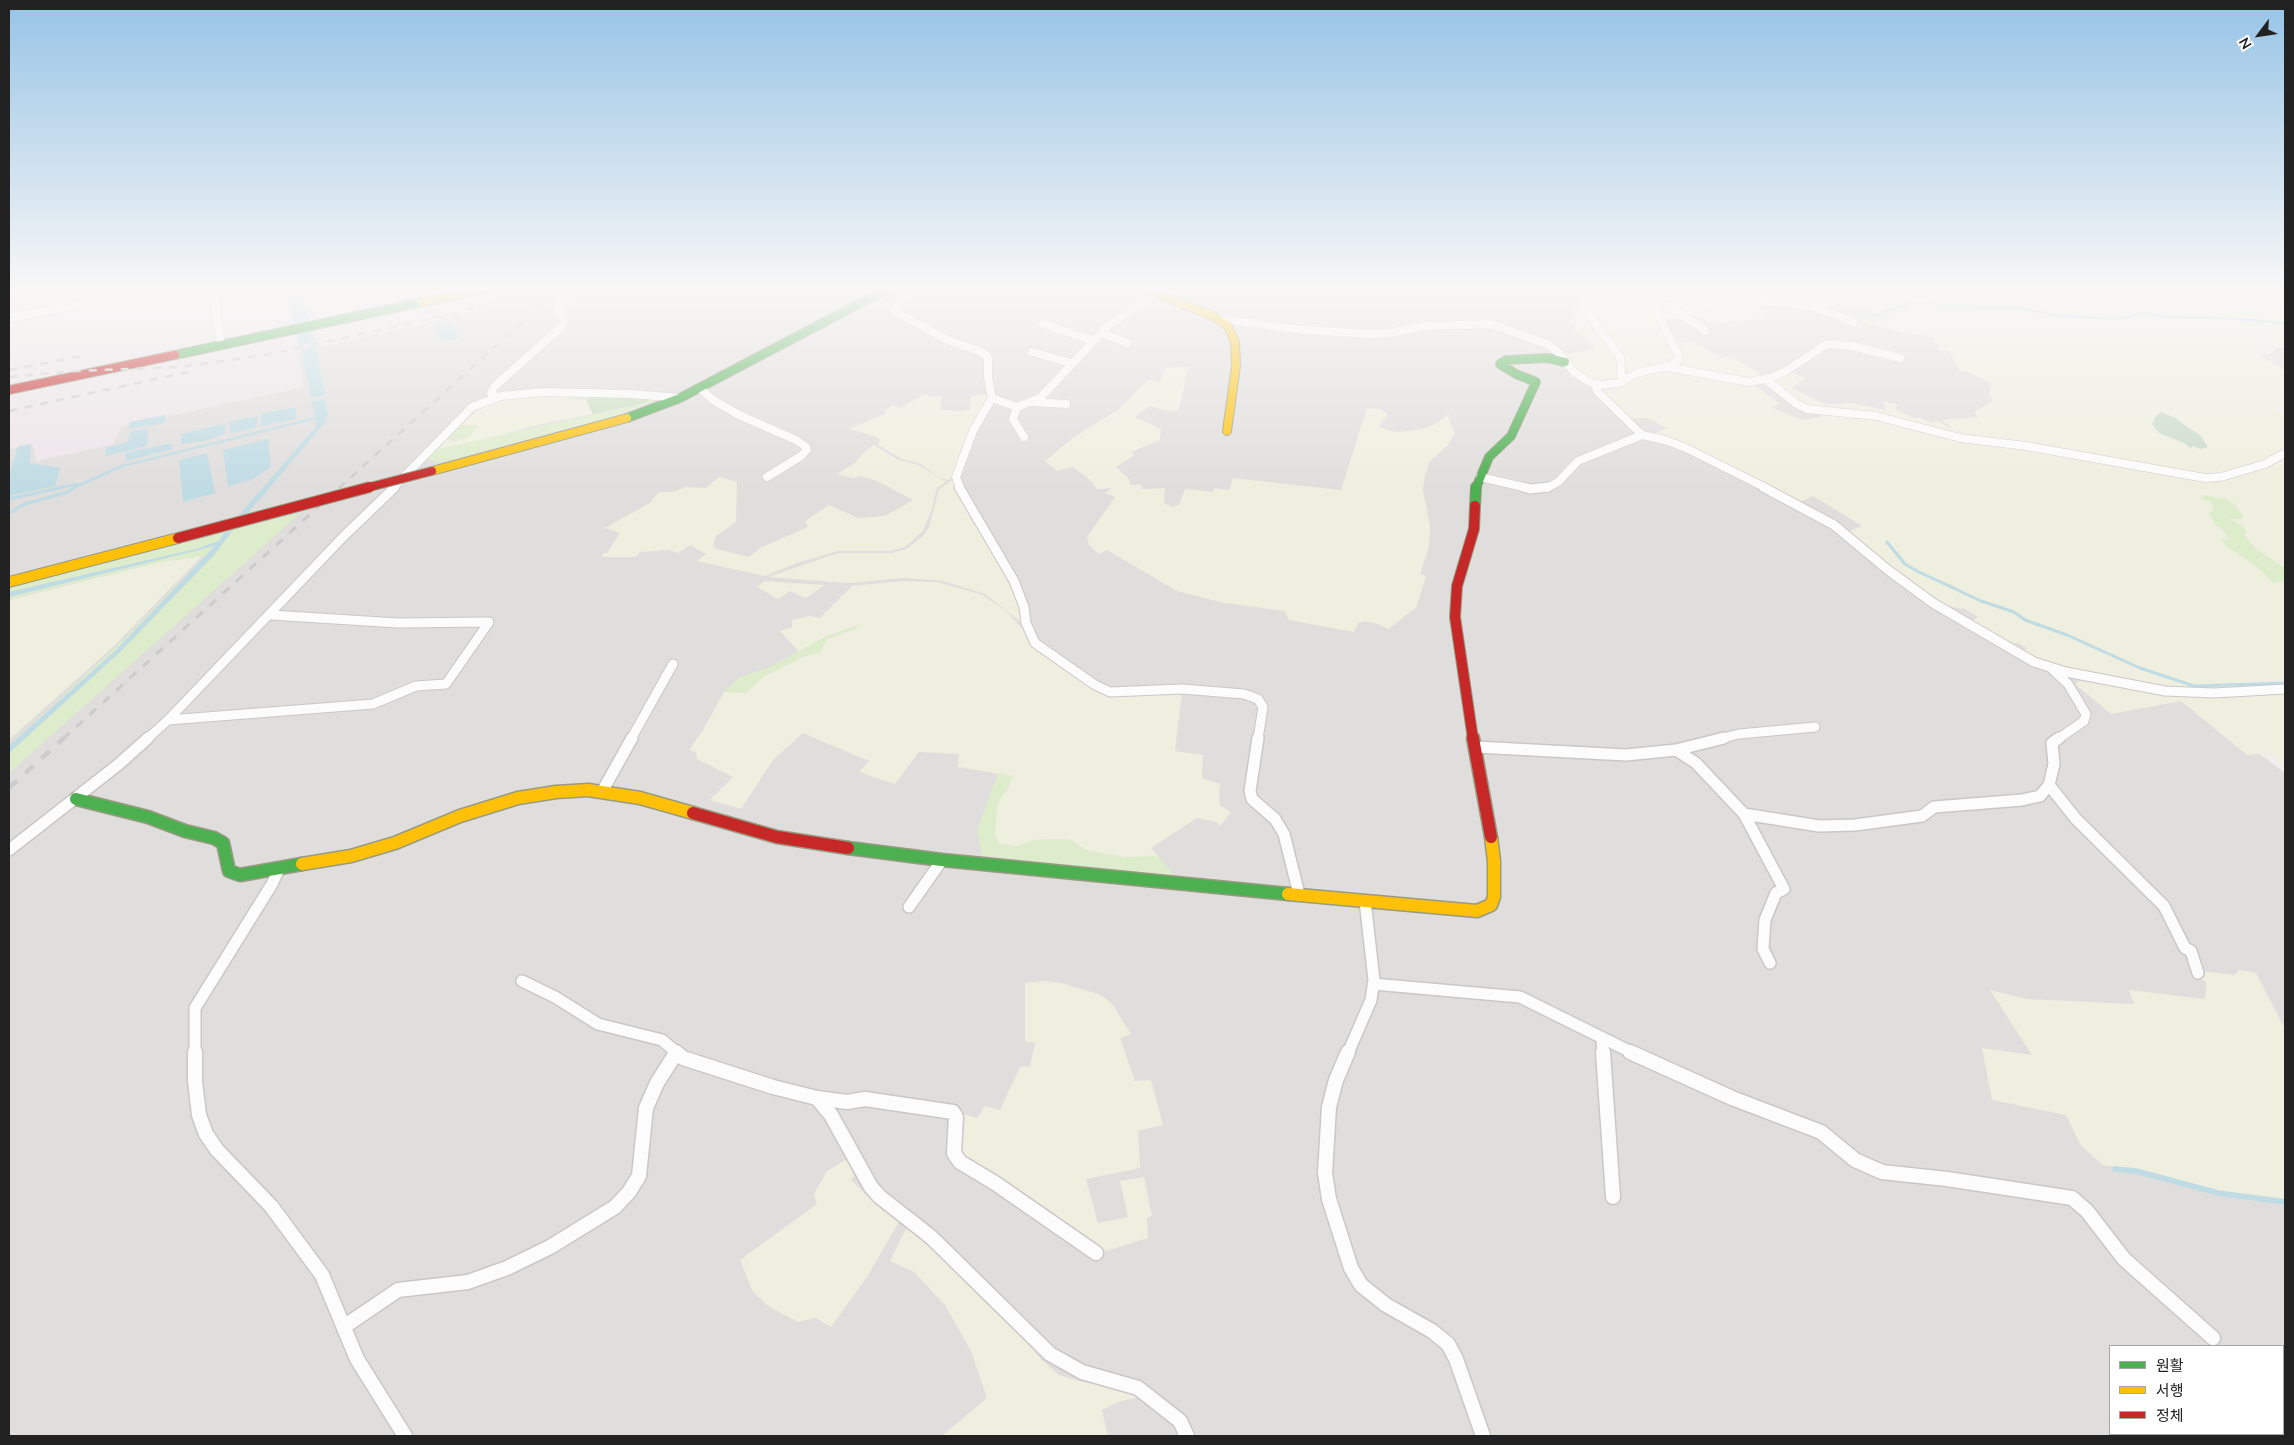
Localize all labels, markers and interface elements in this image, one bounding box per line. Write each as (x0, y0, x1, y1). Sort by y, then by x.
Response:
north arrow (2234, 10, 2284, 60)
text: N (2235, 34, 2257, 52)
legend (2109, 1345, 2284, 1435)
text: 원활 (2156, 1356, 2184, 1376)
text: 서행 (2156, 1381, 2184, 1401)
text: 정체 (2156, 1406, 2184, 1426)

